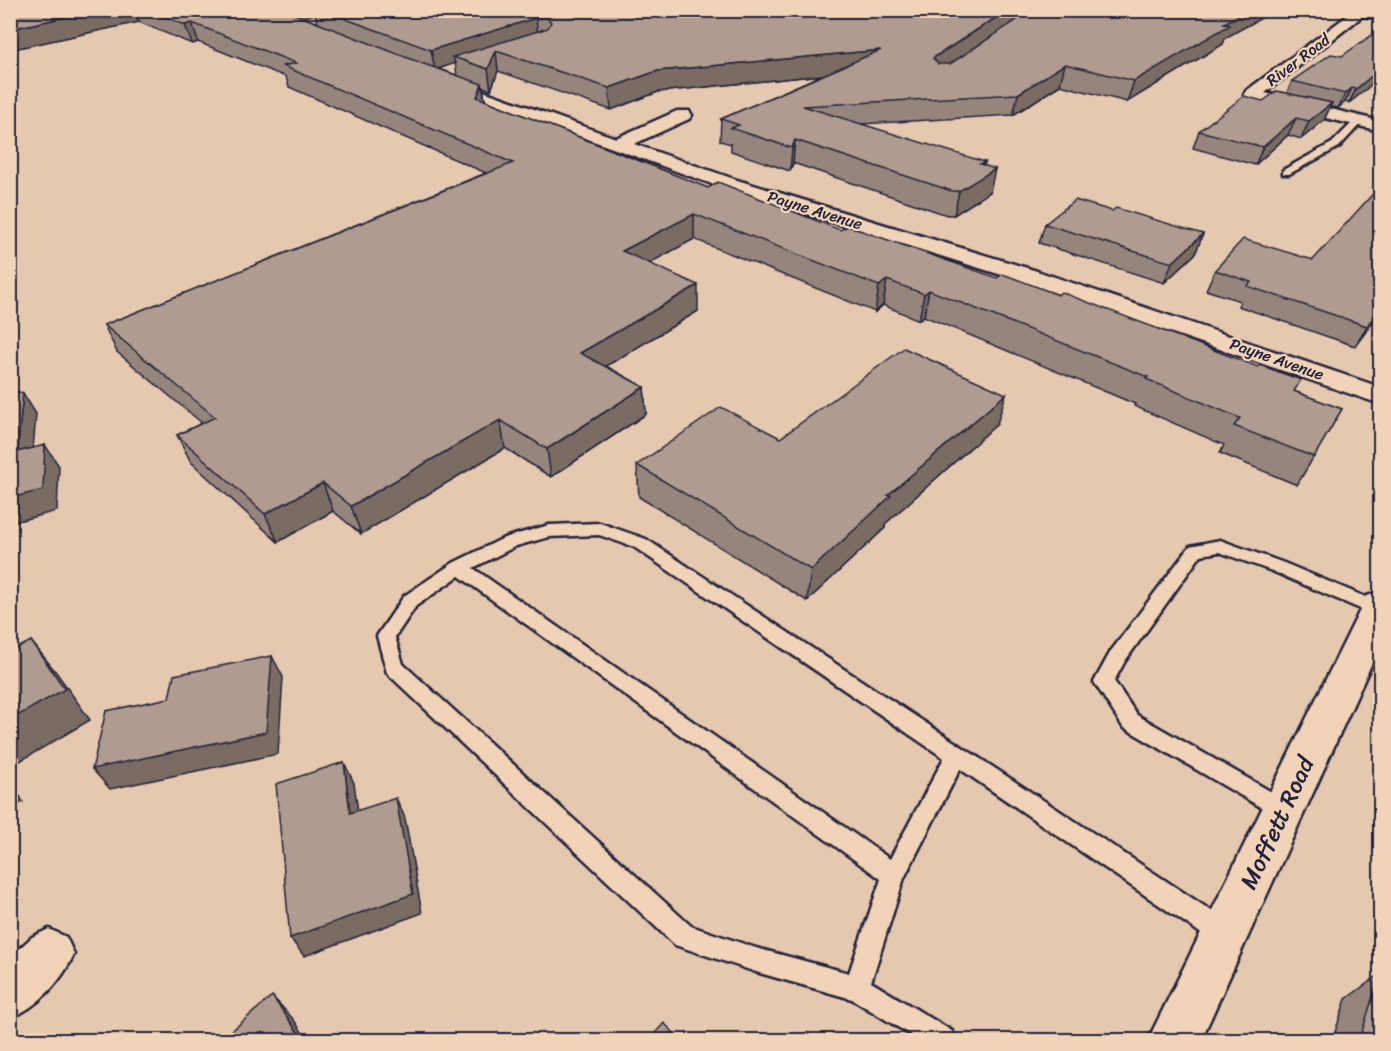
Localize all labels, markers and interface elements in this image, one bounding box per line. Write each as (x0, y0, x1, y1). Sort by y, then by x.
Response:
street label: River Road (1259, 25, 1338, 94)
street label: Payne Avenue (764, 182, 866, 238)
street label: Payne Avenue (1226, 329, 1328, 389)
street label: Moffett Road (1228, 747, 1327, 896)

